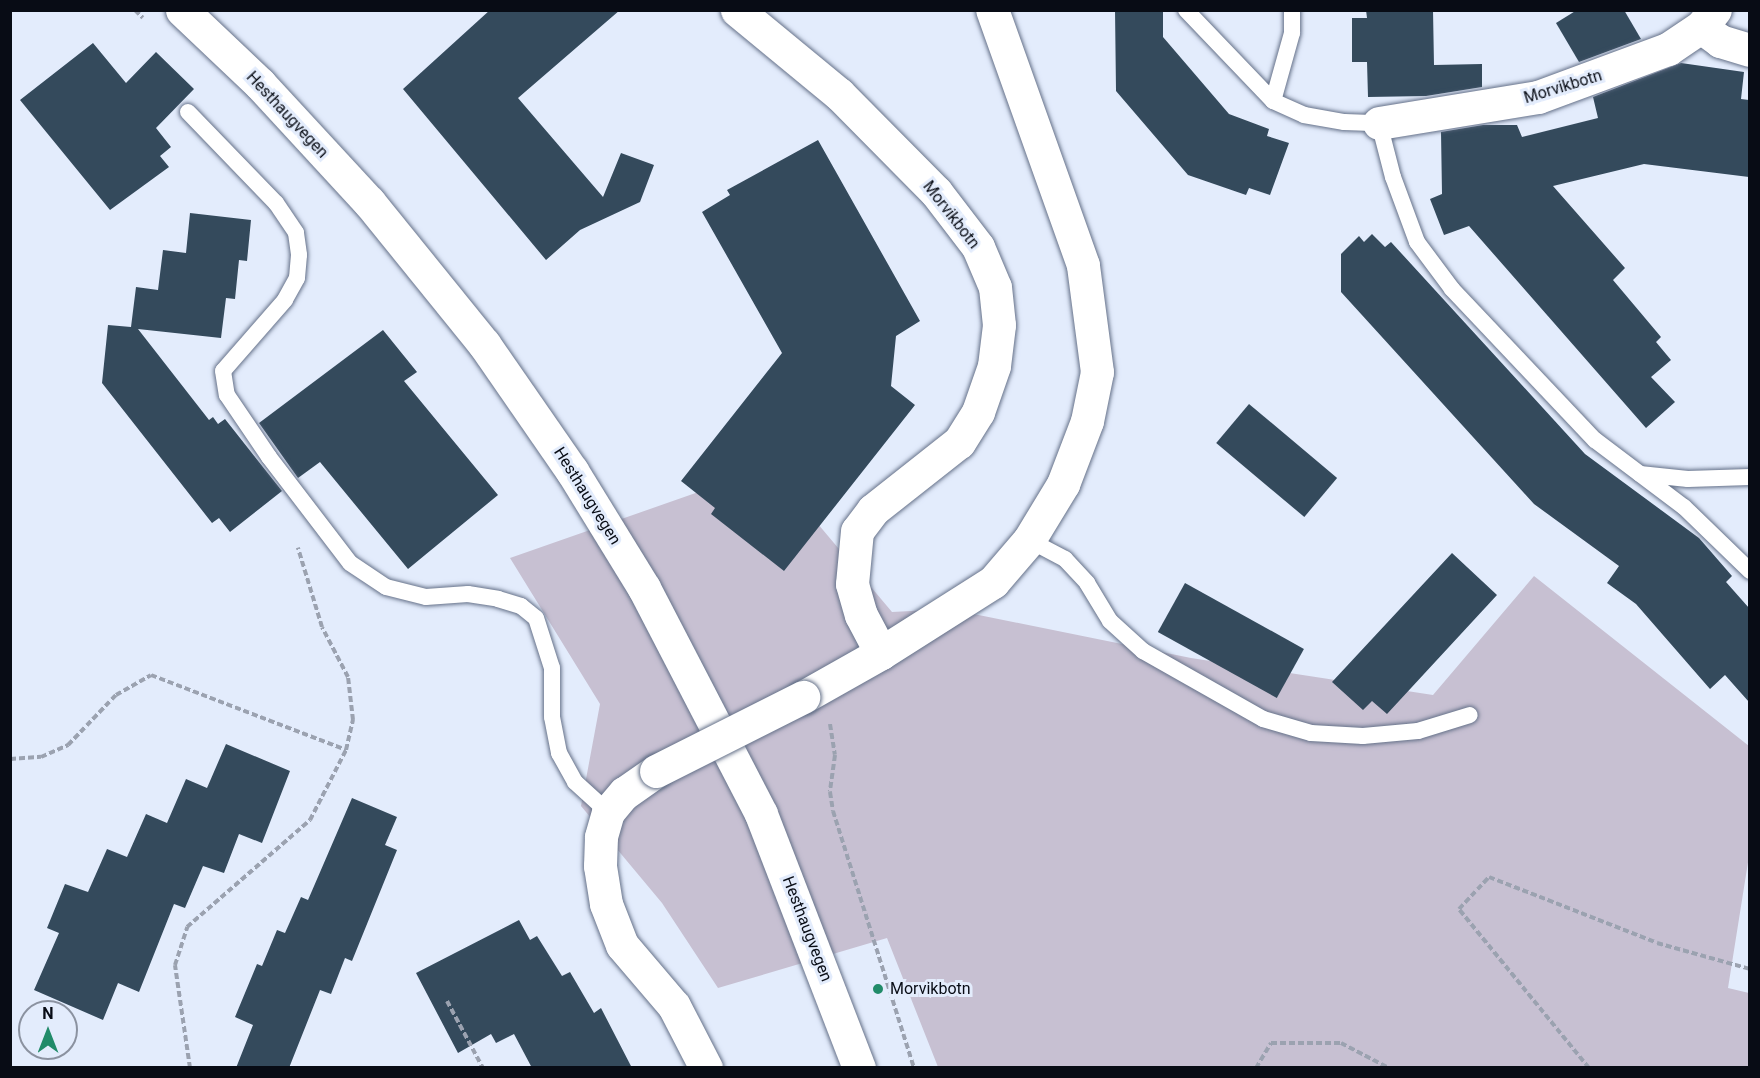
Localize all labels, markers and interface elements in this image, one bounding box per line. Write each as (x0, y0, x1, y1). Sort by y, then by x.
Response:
street label: Morvikbotn (1522, 66, 1604, 108)
street label: Hesthaugvegen (242, 68, 332, 162)
street label: Morvikbotn (919, 177, 983, 253)
street label: Hesthaugvegen (549, 444, 625, 548)
street label: Hesthaugvegen (778, 874, 836, 984)
place label: Morvikbotn (890, 979, 971, 999)
marker: Morvikbotn (871, 982, 885, 996)
north arrow (18, 1000, 78, 1060)
text: N (42, 1004, 54, 1023)

